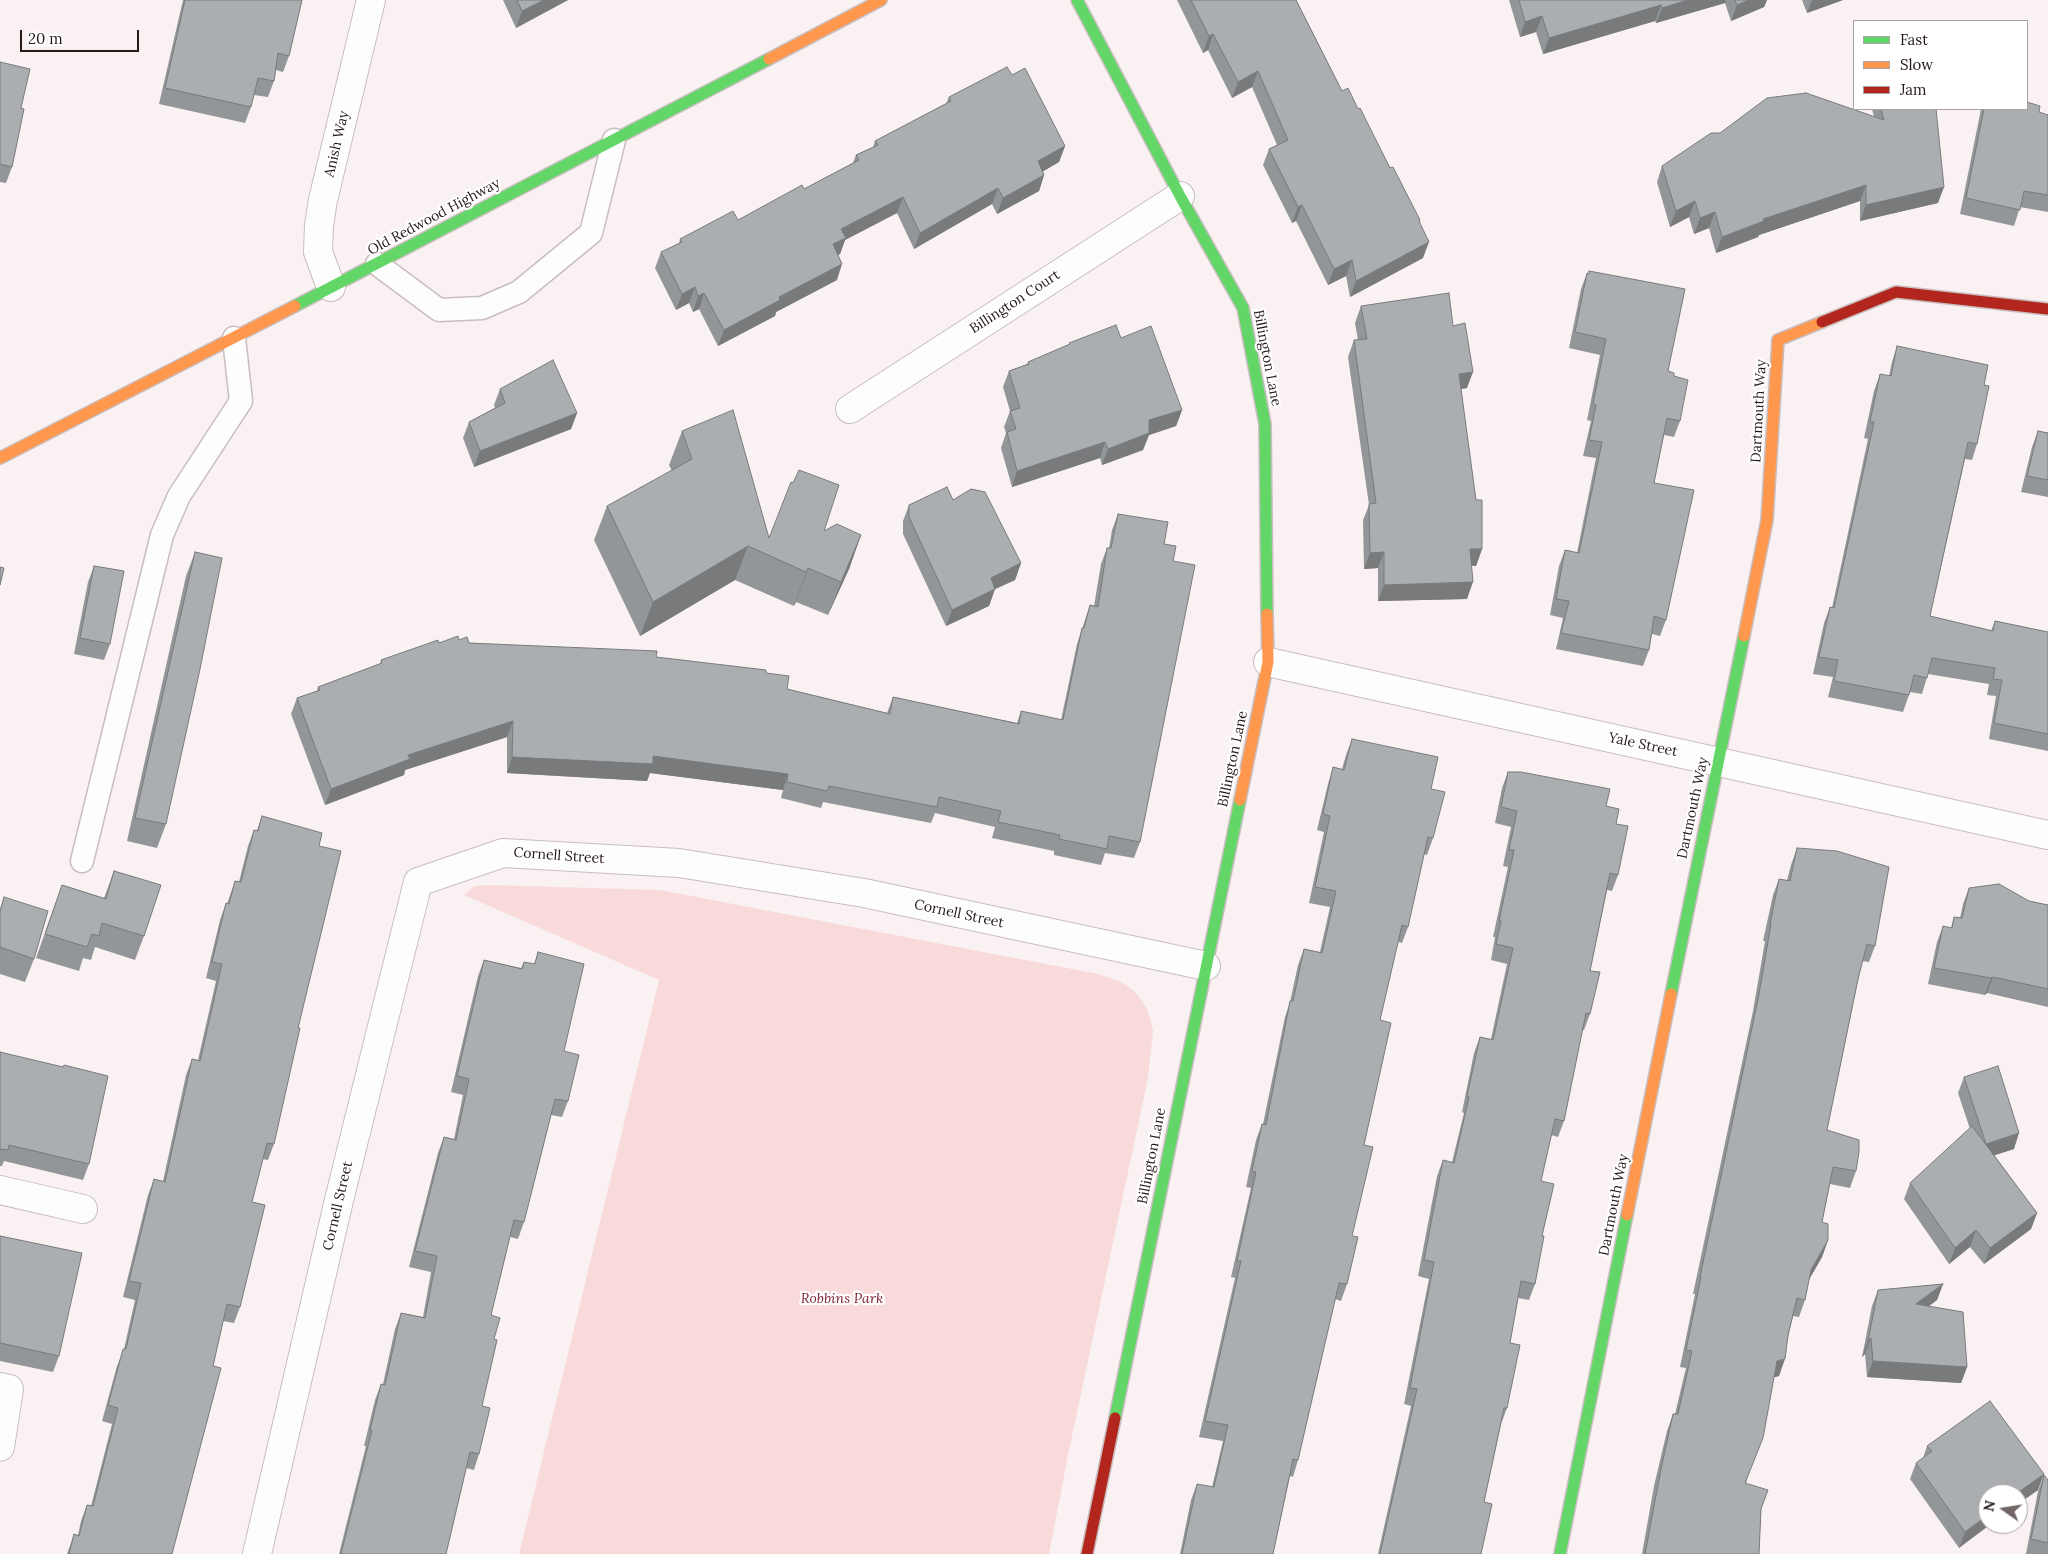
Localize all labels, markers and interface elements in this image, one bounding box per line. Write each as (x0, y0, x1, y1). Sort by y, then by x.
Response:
scale bar (22, 20, 141, 52)
legend (1853, 20, 2028, 110)
text: 20 m (28, 29, 63, 48)
text: Fast (1900, 30, 1928, 49)
text: Slow (1900, 55, 1933, 74)
text: Jam (1900, 80, 1927, 99)
street label: Anish Way (321, 109, 353, 179)
street label: Old Redwood Highway (365, 175, 503, 259)
street label: Billington Court (967, 267, 1063, 337)
street label: Billington Lane (1249, 308, 1285, 408)
street label: Dartmouth Way (1748, 359, 1770, 463)
street label: Billington Lane (1215, 709, 1251, 809)
street label: Yale Street (1607, 729, 1679, 761)
street label: Dartmouth Way (1674, 756, 1712, 860)
street label: Cornell Street (513, 844, 605, 868)
street label: Cornell Street (913, 896, 1005, 932)
street label: Billington Lane (1134, 1106, 1170, 1206)
street label: Dartmouth Way (1596, 1153, 1632, 1257)
street label: Cornell Street (320, 1160, 356, 1252)
park label: Robbins Park (801, 1291, 883, 1307)
north arrow (1978, 1484, 2028, 1534)
text: N (1979, 1499, 1999, 1513)

